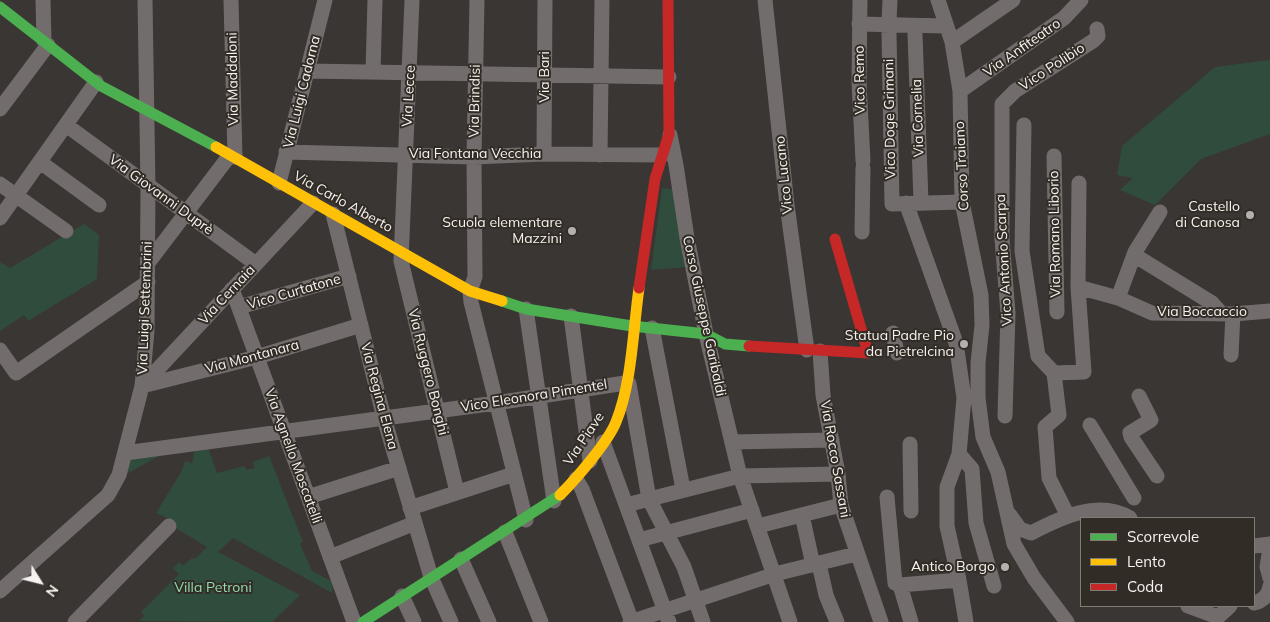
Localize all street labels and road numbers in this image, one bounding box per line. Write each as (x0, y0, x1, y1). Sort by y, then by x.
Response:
street label: Via Anfiteatro (980, 15, 1064, 81)
street label: Via Maddaloni (224, 32, 242, 126)
street label: Via Luigi Cadorna (280, 34, 324, 150)
street label: Vico Polibio (1016, 40, 1088, 94)
street label: Vico Remo (851, 45, 869, 115)
street label: Via Bari (537, 51, 553, 103)
street label: Vico Doge Grimani (881, 59, 899, 179)
street label: Via Brindisi (466, 64, 484, 138)
street label: Via Lecce (399, 65, 419, 127)
street label: Via Cornelia (908, 79, 928, 157)
street label: Corso Traiano (951, 121, 973, 211)
street label: Vico Lucano (772, 135, 796, 215)
street label: Via Fontana Vecchia (409, 146, 541, 162)
street label: Via Giovanni Duprè (105, 151, 217, 239)
street label: Via Carlo Alberto (290, 168, 396, 236)
street label: Via Romano Liborio (1045, 170, 1065, 298)
street label: Vico Antonio Scarpa (992, 194, 1016, 326)
street label: Corso Giuseppe Garibaldi (679, 234, 729, 398)
street label: Via Luigi Settembrini (134, 241, 156, 375)
street label: Via Cernaia (195, 262, 259, 328)
street label: Vico Curtatone (245, 271, 343, 313)
street label: Via Boccaccio (1157, 304, 1247, 320)
street label: Via Ruggero Bonghi (404, 307, 452, 437)
street label: Via Montanara (203, 336, 301, 378)
street label: Via Regina Elena (357, 341, 401, 451)
street label: Vico Eleonora Pimentel (459, 376, 609, 416)
street label: Via Agnello Moscatelli (261, 386, 325, 526)
street label: Via Rocco Sassani (816, 399, 854, 519)
street label: Via Piave (560, 409, 608, 469)

